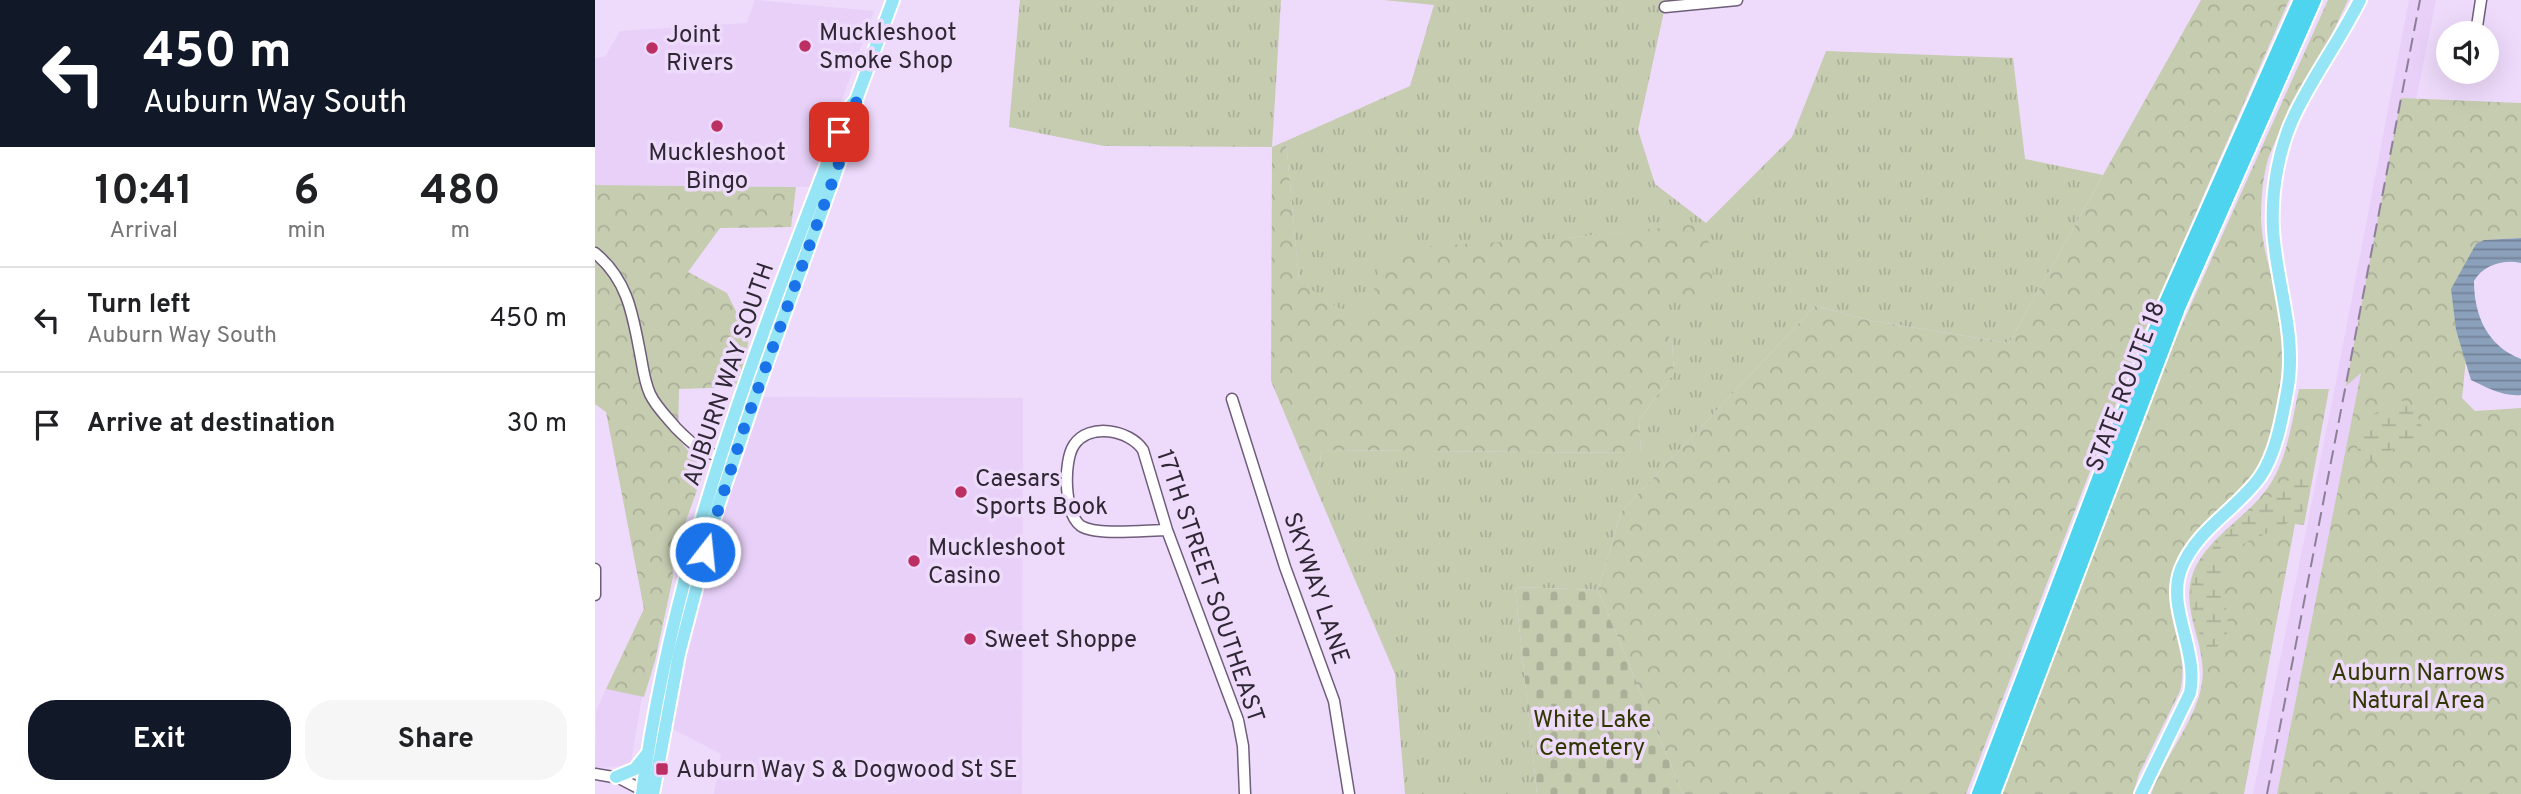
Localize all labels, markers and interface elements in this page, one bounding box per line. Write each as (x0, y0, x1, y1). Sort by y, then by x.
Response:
place label: Muckleshoot Smoke Shop (819, 19, 957, 77)
place label: Joint Rivers (666, 21, 734, 79)
map controls (2436, 21, 2499, 84)
button: sound (2436, 21, 2499, 84)
text: 450 m (143, 23, 292, 85)
icon: left (28, 28, 119, 119)
marker: Muckleshoot Smoke Shop (797, 38, 813, 54)
marker: Joint Rivers (644, 40, 660, 56)
text: Auburn Way South (143, 84, 407, 124)
pin (809, 102, 869, 162)
icon: arrive (820, 113, 858, 151)
marker: Muckleshoot Bingo (709, 118, 725, 134)
place label: Muckleshoot Bingo (648, 139, 786, 197)
text: 10:41 (94, 166, 193, 219)
text: 6 (294, 166, 319, 219)
text: 480 (420, 166, 501, 219)
text: Arrival (109, 217, 178, 246)
text: min (287, 217, 326, 246)
text: m (451, 217, 470, 246)
street label: AUBURN WAY SOUTH (678, 259, 782, 490)
text: Turn left (87, 289, 191, 322)
street label: STATE ROUTE 18 (2081, 297, 2173, 476)
icon: left (28, 301, 66, 339)
text: 450 m (490, 303, 567, 336)
text: Auburn Way South (87, 322, 277, 351)
icon: arrive (28, 406, 66, 444)
text: Arrive at destination (87, 408, 335, 441)
text: 30 m (507, 408, 567, 441)
street label: 17TH STREET SOUTHEAST (1148, 446, 1270, 727)
place label: Caesars Sports Book (975, 465, 1108, 523)
marker: Caesars Sports Book (953, 484, 969, 500)
street label: SKYWAY LANE (1275, 509, 1355, 668)
position arrow (668, 515, 742, 589)
place label: Muckleshoot Casino (928, 534, 1066, 592)
marker: Muckleshoot Casino (906, 553, 922, 569)
place label: Sweet Shoppe (984, 626, 1137, 656)
marker: Sweet Shoppe (962, 631, 978, 647)
park label: Auburn Narrows Natural Area (2331, 659, 2505, 717)
button: Exit (28, 700, 291, 780)
button: Share (305, 700, 567, 780)
park label: White Lake Cemetery (1533, 706, 1651, 764)
place label: Auburn Way S & Dogwood St SE (676, 756, 1018, 786)
marker: Auburn Way S & Dogwood St SE (654, 761, 670, 777)

